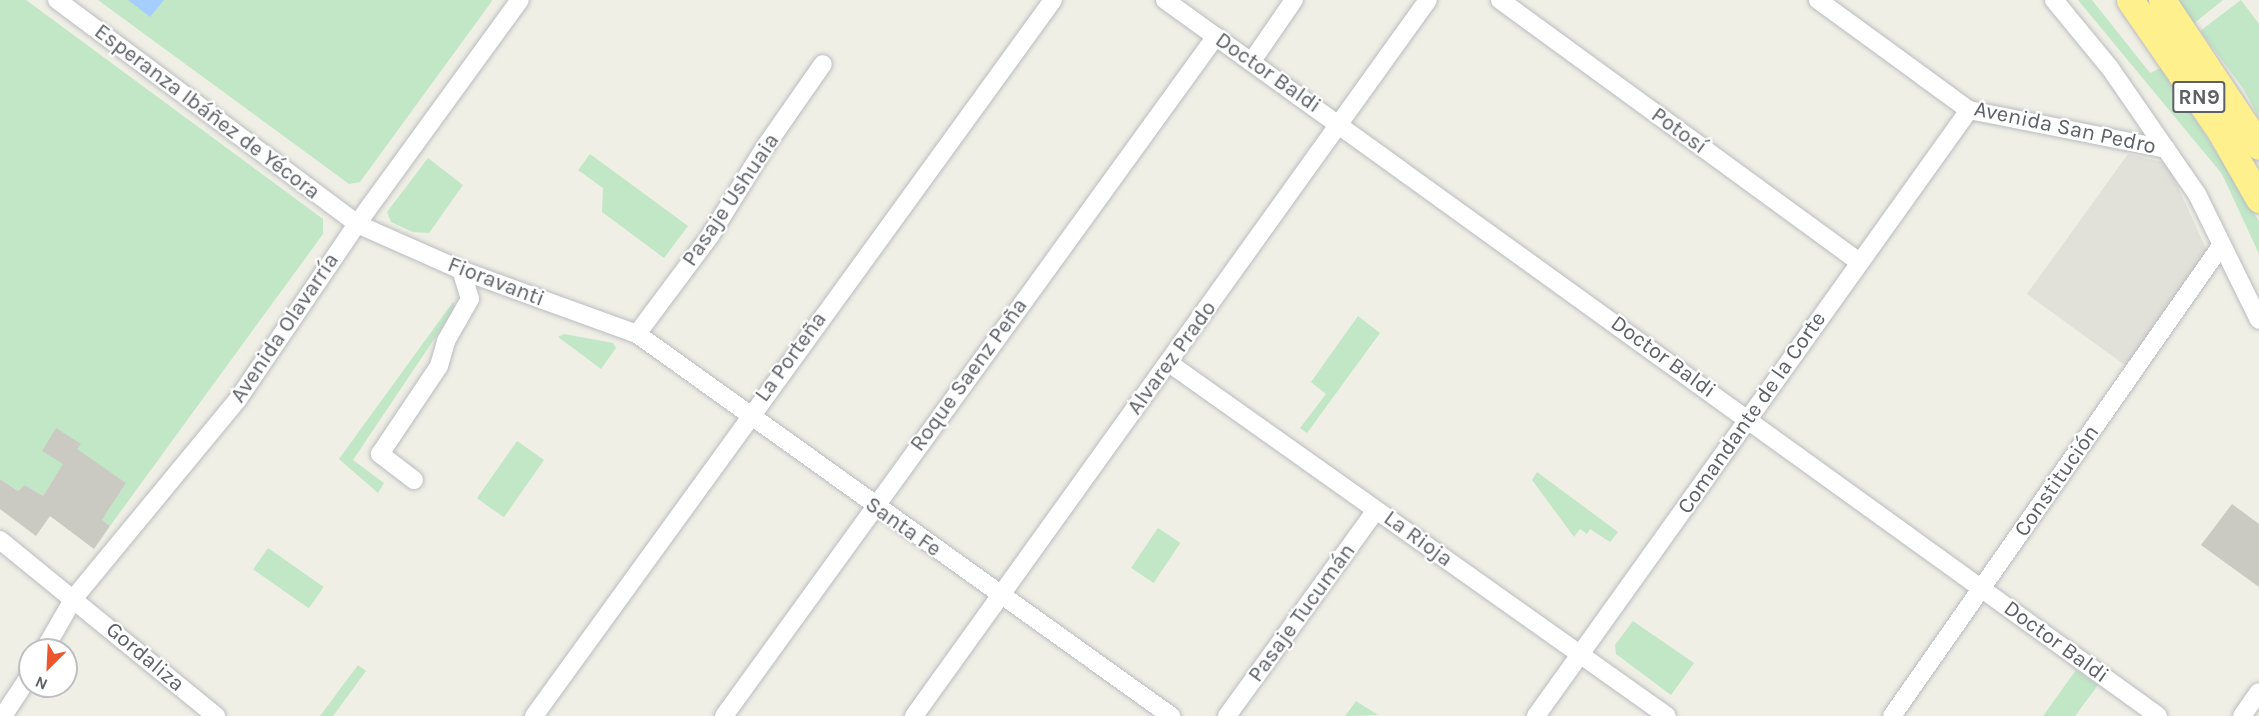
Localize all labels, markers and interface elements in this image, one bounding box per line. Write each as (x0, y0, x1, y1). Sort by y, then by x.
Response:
street label: Esperanza Ibáñez de Yécora (89, 19, 325, 205)
street label: Doctor Baldi (1210, 27, 1326, 119)
road number: RN9 (2172, 79, 2226, 115)
street label: Avenida San Pedro (1972, 96, 2158, 160)
street label: Potosí (1646, 102, 1712, 160)
street label: Pasaje Ushuaia (677, 129, 785, 271)
street label: Avenida Olavarría (225, 248, 345, 408)
street label: Fioravanti (444, 251, 548, 313)
street label: Roque Saenz Peña (905, 293, 1033, 457)
street label: Alvarez Prado (1122, 296, 1222, 420)
street label: La Porteña (750, 307, 832, 407)
street label: Comandante de la Corte (1672, 307, 1832, 519)
street label: Doctor Baldi (1606, 310, 1720, 404)
street label: Constitución (2009, 420, 2105, 542)
street label: Santa Fe (860, 491, 946, 563)
street label: La Rioja (1378, 505, 1458, 573)
street label: Pasaje Tucumán (1243, 539, 1361, 687)
street label: Doctor Baldi (1999, 595, 2113, 689)
street label: Gordaliza (100, 616, 190, 698)
north arrow (18, 638, 78, 698)
text: N (32, 672, 50, 694)

